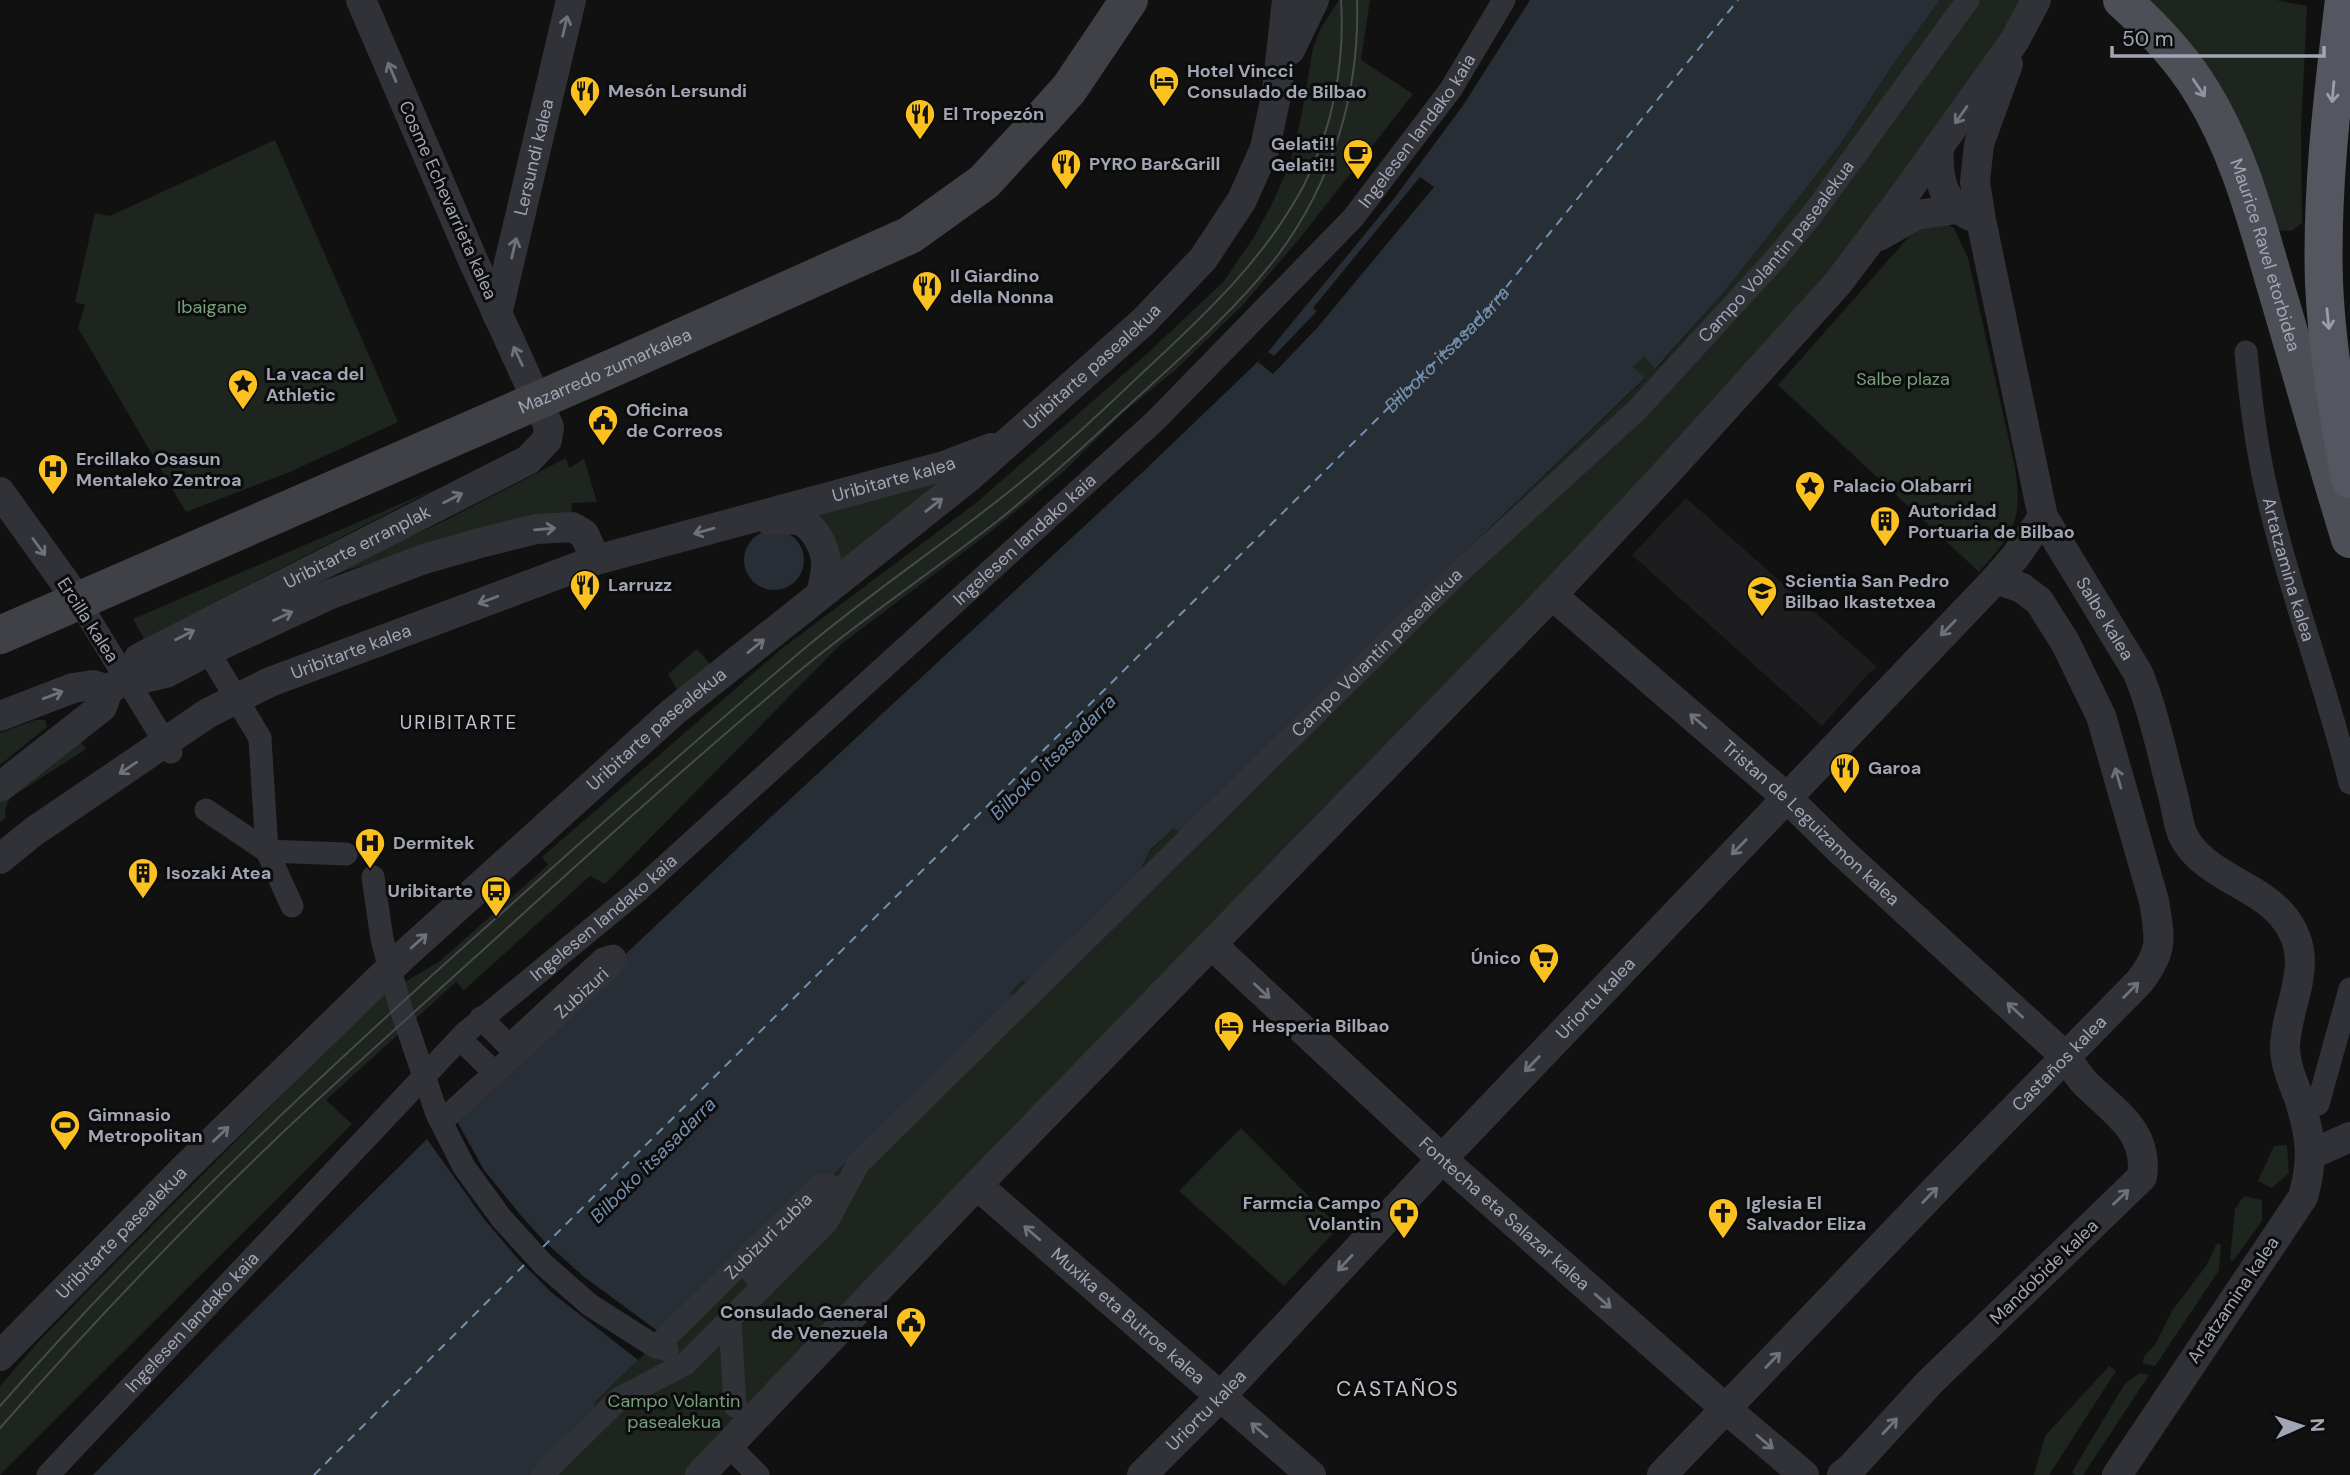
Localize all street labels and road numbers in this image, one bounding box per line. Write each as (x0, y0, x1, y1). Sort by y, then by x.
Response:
street label: Ingelesen landako kaia (1353, 49, 1481, 213)
street label: Cosme Echevarrieta kalea (393, 97, 503, 303)
street label: Lersundi kalea (509, 97, 559, 218)
street label: Campo Volantin pasealekua (1693, 155, 1860, 348)
street label: Maurice Ravel etorbidea (2224, 155, 2306, 354)
street label: Uribitarte pasealekua (1018, 299, 1166, 435)
street label: Mazarredo zumarkalea (515, 322, 695, 420)
street label: Uribitarte kalea (829, 451, 959, 508)
street label: Ingelesen landako kaia (948, 468, 1101, 611)
street label: Artatzamina kalea (2257, 495, 2320, 644)
street label: Uribitarte erranplak (279, 500, 434, 594)
street label: Campo Volantin pasealekua (1286, 563, 1468, 743)
street label: Salbe kalea (2070, 572, 2139, 665)
street label: Ercilla kalea (52, 573, 124, 667)
street label: Uribitarte kalea (287, 618, 414, 685)
street label: Uribitarte pasealekua (582, 662, 731, 796)
street label: Tristan de Leguizamon kalea (1717, 735, 1905, 911)
street label: Ingelesen landako kaia (525, 849, 682, 987)
street label: Uriortu kalea (1550, 952, 1640, 1045)
street label: Zubizuri (550, 962, 614, 1024)
street label: Castaños kalea (2007, 1010, 2112, 1117)
street label: Fontecha eta Salazar kalea (1414, 1132, 1595, 1296)
street label: Uribitarte pasealekua (51, 1161, 192, 1304)
street label: Zubizuri zubia (719, 1187, 817, 1285)
street label: Mandobide kalea (1985, 1214, 2103, 1330)
street label: Artatzamina kalea (2182, 1232, 2284, 1368)
street label: Muxika eta Butroe kalea (1046, 1242, 1210, 1390)
street label: Ingelesen landako kaia (120, 1247, 264, 1398)
street label: Uriortu kalea (1161, 1364, 1251, 1456)

